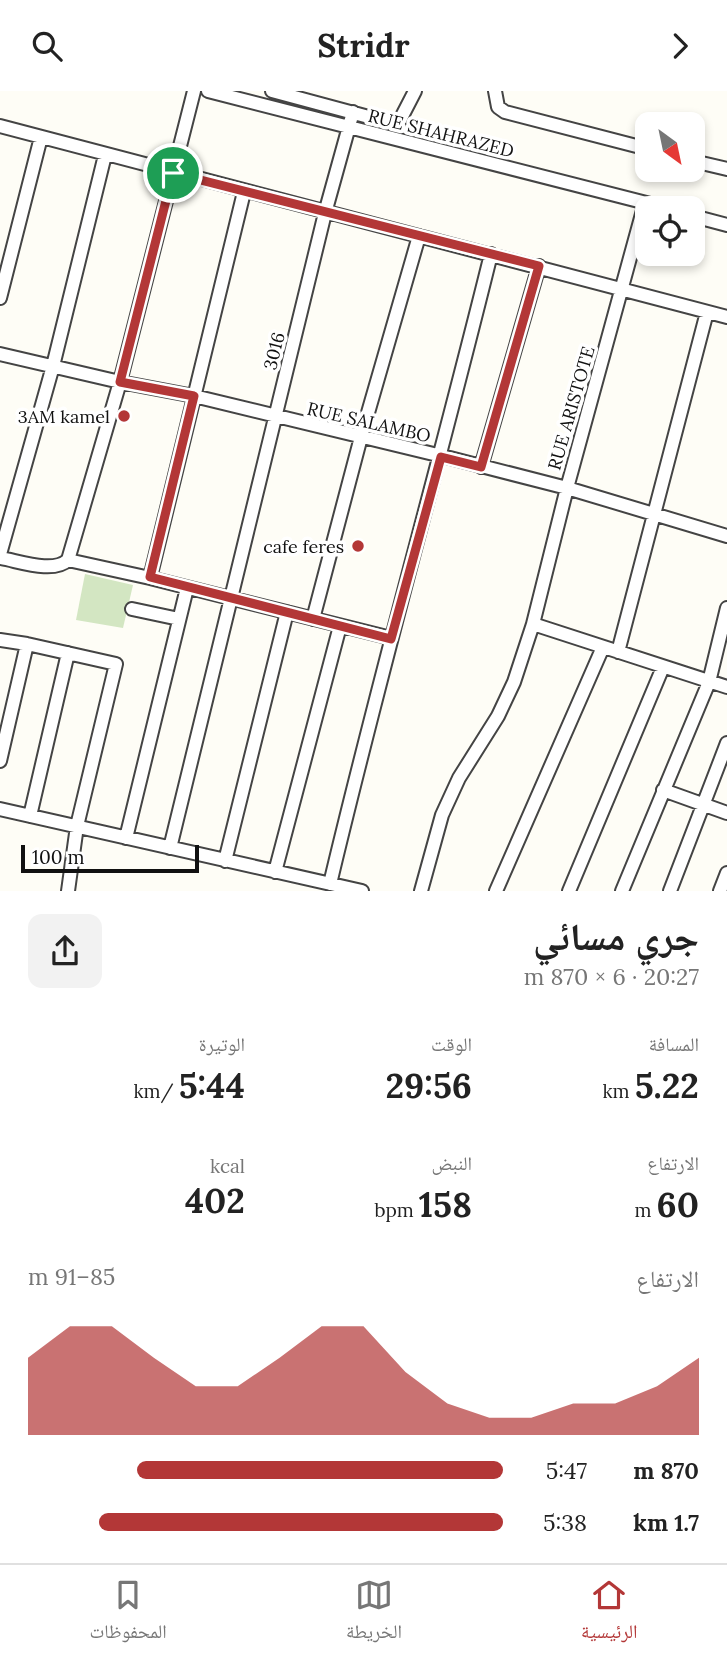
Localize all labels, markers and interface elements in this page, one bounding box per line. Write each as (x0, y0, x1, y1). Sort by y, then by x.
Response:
text: Stridr (317, 25, 410, 66)
icon: search (28, 27, 66, 65)
icon: forward (661, 27, 699, 65)
street label: RUE SHAHRAZED (366, 104, 516, 162)
north arrow (635, 112, 705, 182)
map controls (635, 112, 705, 266)
pin (143, 143, 203, 203)
icon: arrive (154, 154, 192, 192)
button: locate (635, 196, 705, 266)
street label: 3016 (258, 330, 290, 372)
street label: RUE ARISTOTE (542, 343, 600, 473)
street label: RUE SALAMBO (305, 397, 433, 447)
place label: 3AM kamel (18, 405, 110, 428)
marker: 3AM kamel (116, 408, 132, 424)
place label: cafe feres (263, 535, 344, 558)
marker: cafe feres (350, 538, 366, 554)
scale bar (21, 842, 200, 874)
text: 100 m (32, 845, 85, 869)
text: جري مسائي (533, 912, 699, 960)
button: share (28, 914, 102, 988)
text: 20:27 · 6 × 870 m (524, 962, 699, 991)
text: الوتيرة (199, 1032, 245, 1056)
text: الوقت (431, 1032, 472, 1056)
text: المسافة (649, 1032, 699, 1056)
text: 5:44 (179, 1063, 245, 1108)
text: 29:56 (385, 1063, 472, 1108)
text: 5.22 (635, 1063, 699, 1108)
text: /km (133, 1079, 179, 1103)
text: km (602, 1079, 635, 1103)
text: النبض (431, 1151, 472, 1175)
text: الارتفاع (647, 1151, 699, 1175)
text: kcal (210, 1154, 245, 1178)
text: 402 (185, 1178, 245, 1223)
text: 158 (419, 1182, 472, 1227)
text: 60 (657, 1182, 699, 1227)
text: bpm (374, 1198, 419, 1222)
text: m (635, 1198, 657, 1222)
text: 85–91 m (28, 1262, 115, 1291)
text: الارتفاع (636, 1264, 699, 1293)
text: 5:47 (546, 1456, 587, 1485)
text: 870 m (633, 1456, 699, 1485)
text: 5:38 (543, 1508, 587, 1537)
text: 1.7 km (633, 1508, 699, 1537)
tab: المحفوظات (90, 1576, 167, 1650)
tab: الخريطة (346, 1576, 402, 1650)
tab: الرئيسية (581, 1576, 637, 1650)

